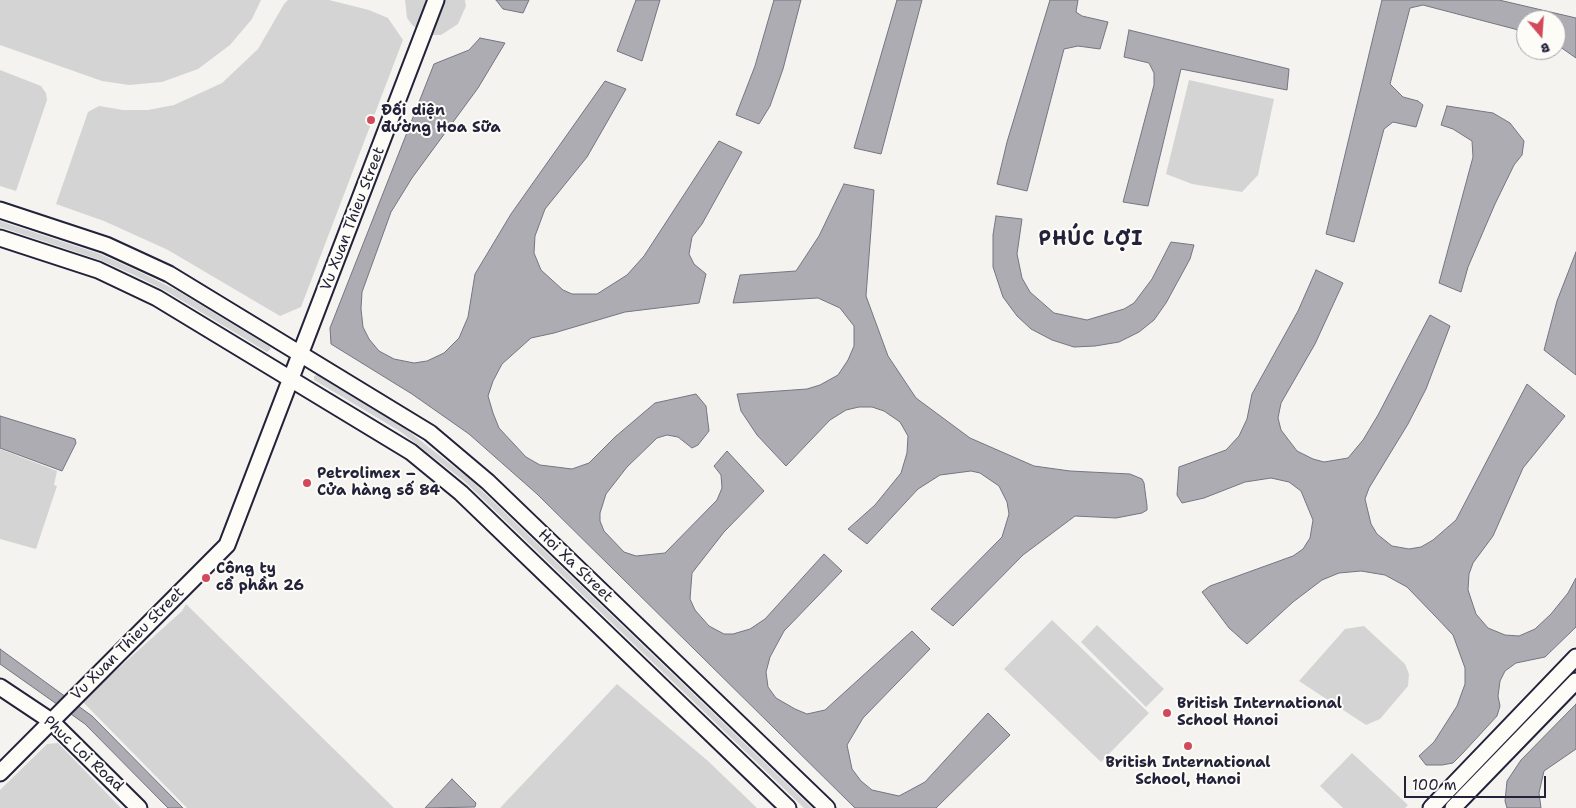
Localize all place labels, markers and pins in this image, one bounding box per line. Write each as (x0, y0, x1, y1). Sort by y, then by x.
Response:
place label: Đối diện đường Hoa Sữa (381, 102, 501, 137)
marker: Đối diện đường Hoa Sữa (365, 114, 377, 126)
place label: Petrolimex – Cửa hàng số 84 (317, 465, 440, 500)
marker: Petrolimex – Cửa hàng số 84 (301, 477, 313, 489)
place label: Công ty cổ phần 26 (216, 560, 304, 595)
marker: Công ty cổ phần 26 (200, 572, 212, 584)
place label: British International School Hanoi (1177, 695, 1342, 730)
marker: British International School Hanoi (1161, 707, 1173, 719)
marker: British International School, Hanoi (1182, 740, 1194, 752)
place label: British International School, Hanoi (1105, 754, 1271, 789)

